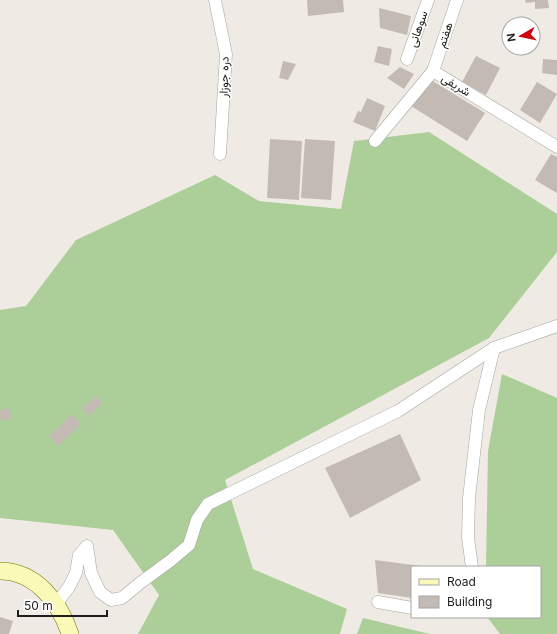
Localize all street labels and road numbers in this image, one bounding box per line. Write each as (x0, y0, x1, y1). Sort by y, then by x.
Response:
street label: سوهانی (404, 9, 432, 49)
street label: هفتم (433, 20, 457, 50)
street label: دره جوزار (215, 56, 233, 99)
street label: شریفی (438, 70, 474, 100)

